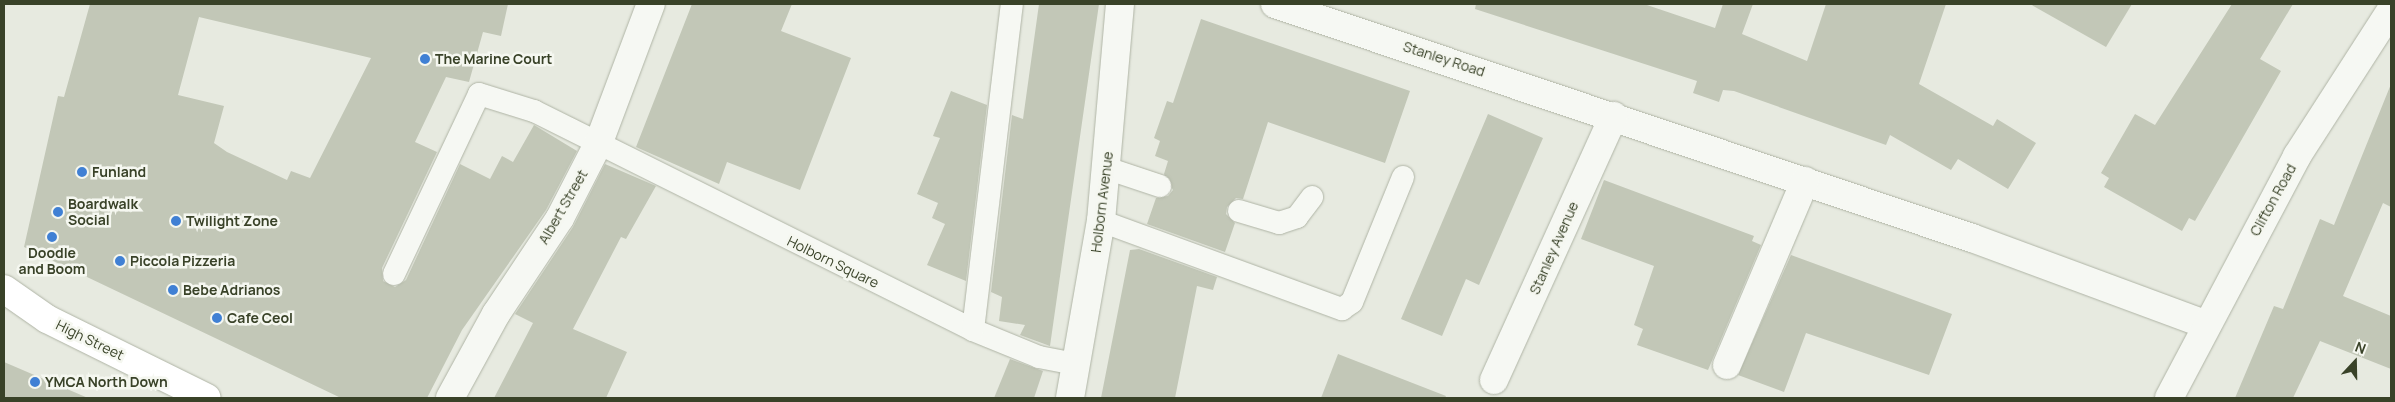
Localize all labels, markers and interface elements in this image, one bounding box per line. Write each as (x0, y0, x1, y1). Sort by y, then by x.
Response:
street label: Stanley Road (1401, 38, 1487, 80)
place label: The Marine Court (435, 51, 552, 67)
marker: The Marine Court (419, 53, 431, 65)
street label: Holborn Avenue (1087, 150, 1117, 254)
street label: Clifton Road (2246, 161, 2300, 239)
place label: Funland (92, 164, 146, 180)
marker: Funland (76, 166, 88, 178)
street label: Albert Street (535, 167, 591, 247)
place label: Boardwalk Social (68, 196, 138, 228)
street label: Stanley Avenue (1526, 199, 1582, 297)
marker: Boardwalk Social (52, 206, 64, 218)
place label: Twilight Zone (186, 213, 278, 229)
marker: Twilight Zone (170, 215, 182, 227)
marker: Doodle and Boom (46, 231, 58, 243)
street label: Holborn Square (784, 233, 882, 291)
place label: Doodle and Boom (19, 245, 85, 278)
place label: Piccola Pizzeria (130, 253, 235, 269)
marker: Piccola Pizzeria (114, 255, 126, 267)
place label: Bebe Adrianos (183, 282, 280, 298)
marker: Bebe Adrianos (167, 284, 179, 296)
place label: Cafe Ceol (227, 310, 293, 326)
marker: Cafe Ceol (211, 312, 223, 324)
street label: High Street (53, 316, 127, 364)
north arrow (2330, 337, 2380, 387)
text: N (2352, 337, 2369, 358)
place label: YMCA North Down (45, 374, 168, 390)
marker: YMCA North Down (29, 376, 41, 388)

